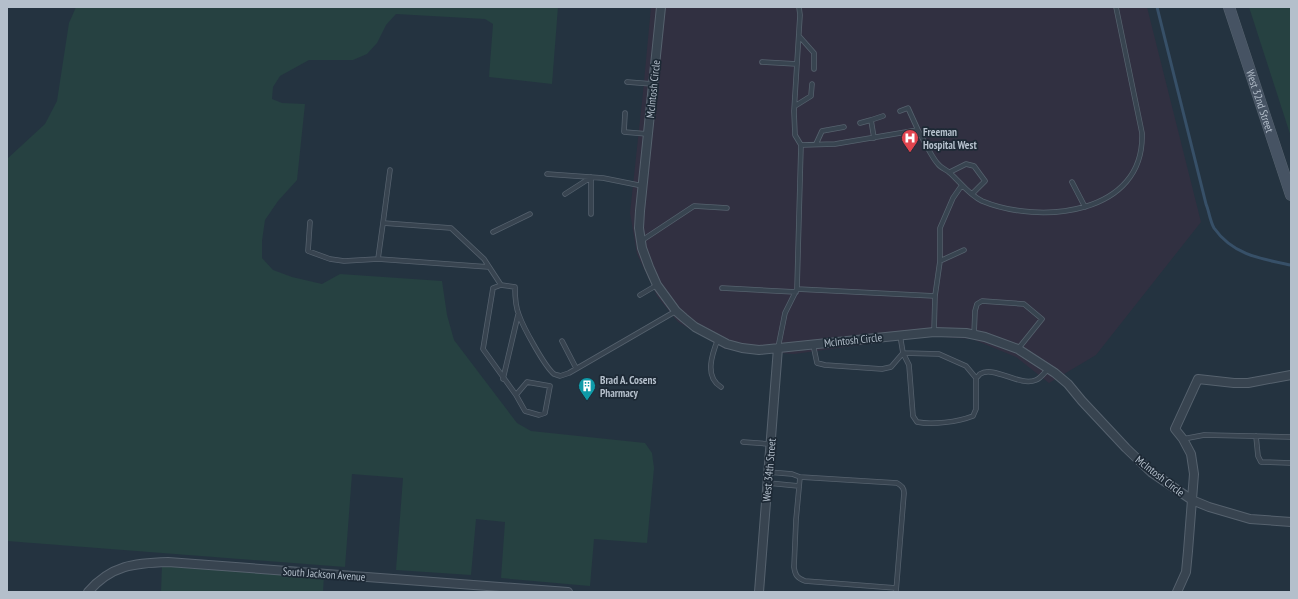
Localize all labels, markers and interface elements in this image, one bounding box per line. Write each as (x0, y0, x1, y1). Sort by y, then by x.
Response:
street label: McIntosh Circle (643, 59, 663, 119)
street label: West 32nd Street (1243, 68, 1277, 134)
place label: Freeman Hospital West (923, 125, 977, 152)
hospital icon: Freeman Hospital West (900, 128, 920, 153)
street label: McIntosh Circle (823, 330, 883, 350)
place label: Brad A. Cosens Pharmacy (600, 373, 656, 400)
building icon: Brad A. Cosens Pharmacy (577, 376, 597, 401)
street label: West 34th Street (759, 438, 779, 502)
street label: McIntosh Circle (1133, 453, 1188, 500)
street label: South Jackson Avenue (282, 564, 366, 584)

